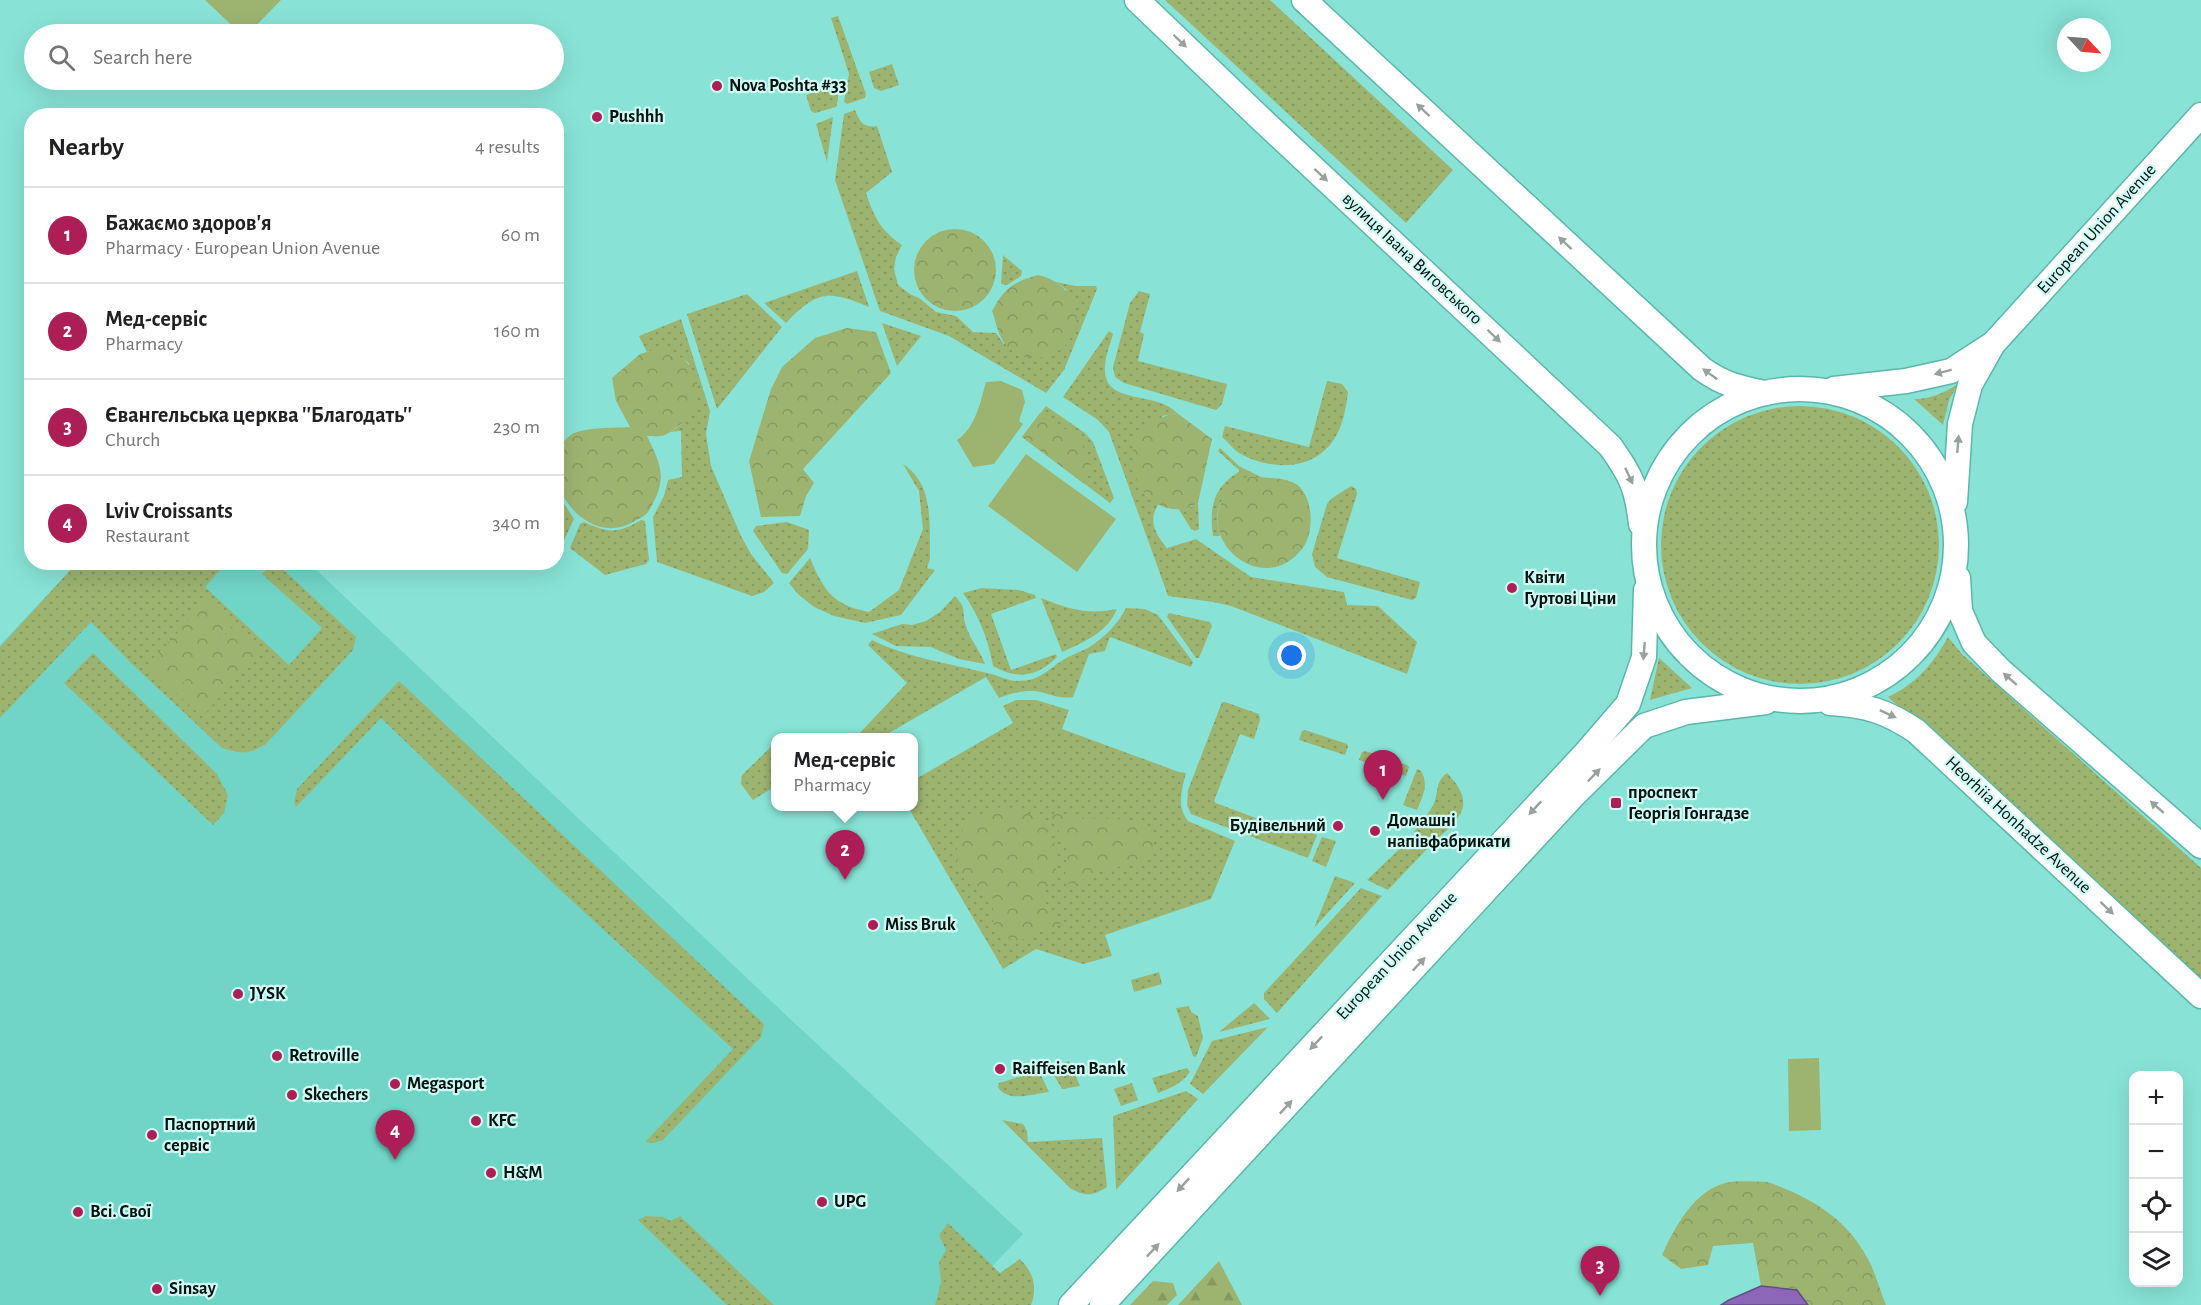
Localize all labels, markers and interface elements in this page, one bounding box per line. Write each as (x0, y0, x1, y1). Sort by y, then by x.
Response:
north arrow (2057, 18, 2111, 72)
search box (24, 24, 564, 90)
one-way arrow (1172, 33, 1186, 47)
icon: search (45, 41, 78, 74)
text: Search here (93, 46, 192, 68)
place label: Nova Poshta #33 (729, 77, 847, 95)
marker: Nova Poshta #33 (710, 79, 724, 93)
one-way arrow (1416, 104, 1430, 118)
place label: Pushhh (609, 108, 664, 126)
marker: Pushhh (590, 110, 604, 124)
text: Nearby (48, 134, 124, 160)
text: 4 results (475, 137, 540, 157)
street label: European Union Avenue (2034, 161, 2160, 297)
one-way arrow (1313, 168, 1328, 181)
street label: вулиця Івана Виговського (1338, 190, 1486, 328)
text: Бажаємо здоров'я (105, 212, 272, 234)
text: 1 (64, 225, 71, 245)
text: 60 m (501, 225, 540, 245)
one-way arrow (1558, 237, 1572, 251)
text: Pharmacy · European Union Avenue (105, 238, 380, 258)
text: Мед-сервіс (105, 308, 207, 330)
text: 2 (63, 321, 72, 341)
text: 160 m (494, 321, 540, 341)
one-way arrow (1487, 329, 1501, 343)
text: Pharmacy (105, 334, 183, 354)
one-way arrow (1702, 368, 1718, 380)
one-way arrow (1934, 368, 1952, 377)
text: Євангельська церква ''Благодать'' (105, 404, 412, 426)
text: 3 (63, 417, 72, 437)
text: 230 m (493, 417, 540, 437)
text: Church (105, 430, 160, 450)
one-way arrow (1953, 434, 1963, 453)
one-way arrow (1624, 467, 1634, 485)
text: Lviv Croissants (105, 500, 233, 522)
text: 4 (62, 513, 73, 533)
text: 340 m (492, 513, 540, 533)
text: Restaurant (105, 526, 190, 546)
place label: Квіти Гуртові Ціни (1524, 569, 1616, 608)
marker: Квіти Гуртові Ціни (1505, 581, 1519, 595)
your location (1277, 641, 1306, 670)
one-way arrow (1639, 642, 1649, 661)
one-way arrow (2003, 673, 2018, 686)
one-way arrow (1879, 709, 1897, 719)
popup (771, 733, 918, 811)
text: Мед-сервіс (793, 749, 896, 771)
pin: 1 (1364, 750, 1402, 800)
street label: Heorhiia Honhadze Avenue (1942, 753, 2094, 897)
one-way arrow (1587, 768, 1601, 782)
text: Pharmacy (793, 775, 871, 795)
place label: проспект Георгія Гонгадзе (1628, 784, 1749, 823)
marker: проспект Георгія Гонгадзе (1609, 796, 1623, 810)
one-way arrow (1528, 801, 1542, 816)
one-way arrow (2150, 801, 2165, 814)
place label: Домашні напівфабрикати (1387, 812, 1511, 851)
place label: Будівельний (1229, 817, 1326, 835)
marker: Будівельний (1331, 819, 1345, 833)
marker: Домашні напівфабрикати (1368, 824, 1382, 838)
pin: 2 (826, 830, 864, 880)
street label: European Union Avenue (1333, 889, 1461, 1023)
one-way arrow (2099, 901, 2114, 914)
place label: Miss Bruk (885, 916, 956, 934)
marker: Miss Bruk (866, 918, 880, 932)
one-way arrow (1412, 957, 1425, 972)
place label: JYSK (250, 985, 286, 1003)
marker: JYSK (231, 987, 245, 1001)
one-way arrow (1310, 1035, 1323, 1050)
place label: Retroville (289, 1047, 359, 1065)
marker: Retroville (270, 1049, 284, 1063)
place label: Raiffeisen Bank (1012, 1060, 1126, 1078)
marker: Raiffeisen Bank (993, 1062, 1007, 1076)
map controls (2129, 1071, 2183, 1287)
button: + (2129, 1071, 2183, 1125)
place label: Megasport (407, 1075, 484, 1093)
marker: Megasport (388, 1077, 402, 1091)
place label: Skechers (304, 1086, 368, 1104)
marker: Skechers (285, 1088, 299, 1102)
one-way arrow (1279, 1100, 1292, 1115)
pin: 4 (376, 1110, 414, 1160)
place label: KFC (488, 1112, 517, 1130)
marker: KFC (469, 1114, 483, 1128)
place label: Паспортний сервіс (164, 1116, 256, 1155)
button: − (2129, 1125, 2183, 1179)
marker: Паспортний сервіс (145, 1128, 159, 1142)
place label: H&M (503, 1164, 543, 1182)
marker: H&M (484, 1166, 498, 1180)
one-way arrow (1176, 1178, 1190, 1193)
button: locate (2129, 1179, 2183, 1233)
place label: UPG (834, 1193, 866, 1211)
marker: UPG (815, 1195, 829, 1209)
place label: Всі. Свої (90, 1203, 151, 1221)
marker: Всі. Свої (71, 1205, 85, 1219)
button: layers (2129, 1233, 2183, 1287)
one-way arrow (1146, 1242, 1160, 1257)
pin: 3 (1580, 1246, 1620, 1296)
place label: Sinsay (169, 1280, 217, 1298)
marker: Sinsay (150, 1282, 164, 1296)

